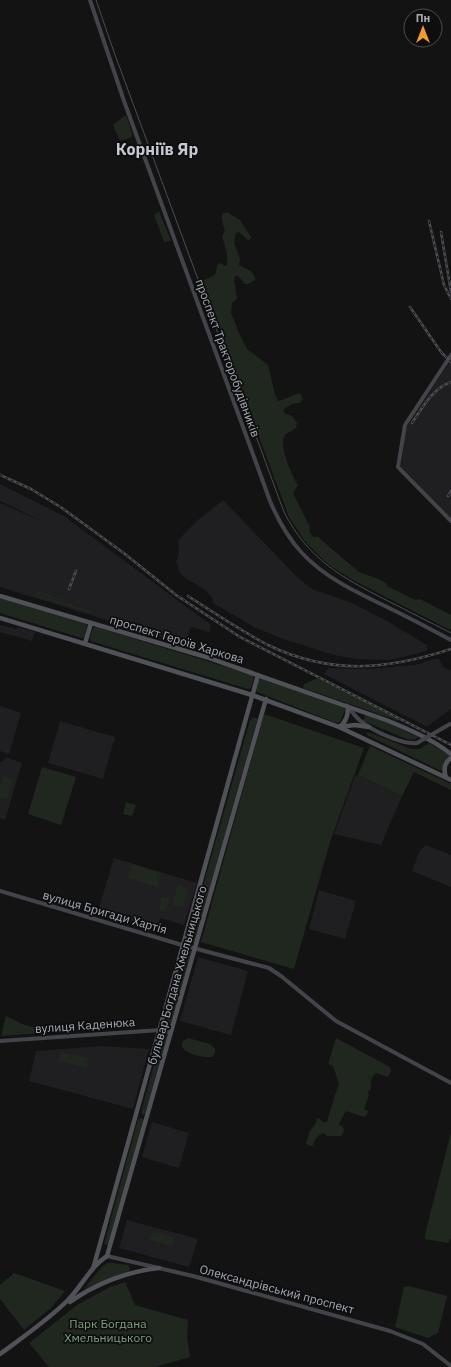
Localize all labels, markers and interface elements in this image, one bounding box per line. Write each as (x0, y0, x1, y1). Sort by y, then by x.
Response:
north arrow (403, 8, 443, 48)
text: Пн (416, 11, 430, 25)
district label: Корніїв Яр (116, 139, 198, 159)
street label: проспект Тракторобудівників (192, 277, 264, 439)
street label: проспект Героїв Харкова (108, 611, 246, 667)
street label: бульвар Богдана Хмельницького (144, 884, 210, 1066)
street label: вулиця Бригади Хартія (41, 887, 169, 937)
street label: вулиця Каденюка (34, 1014, 136, 1036)
street label: Олександрівський проспект (198, 1261, 356, 1317)
park label: Парк Богдана Хмельницького (64, 1316, 152, 1345)

